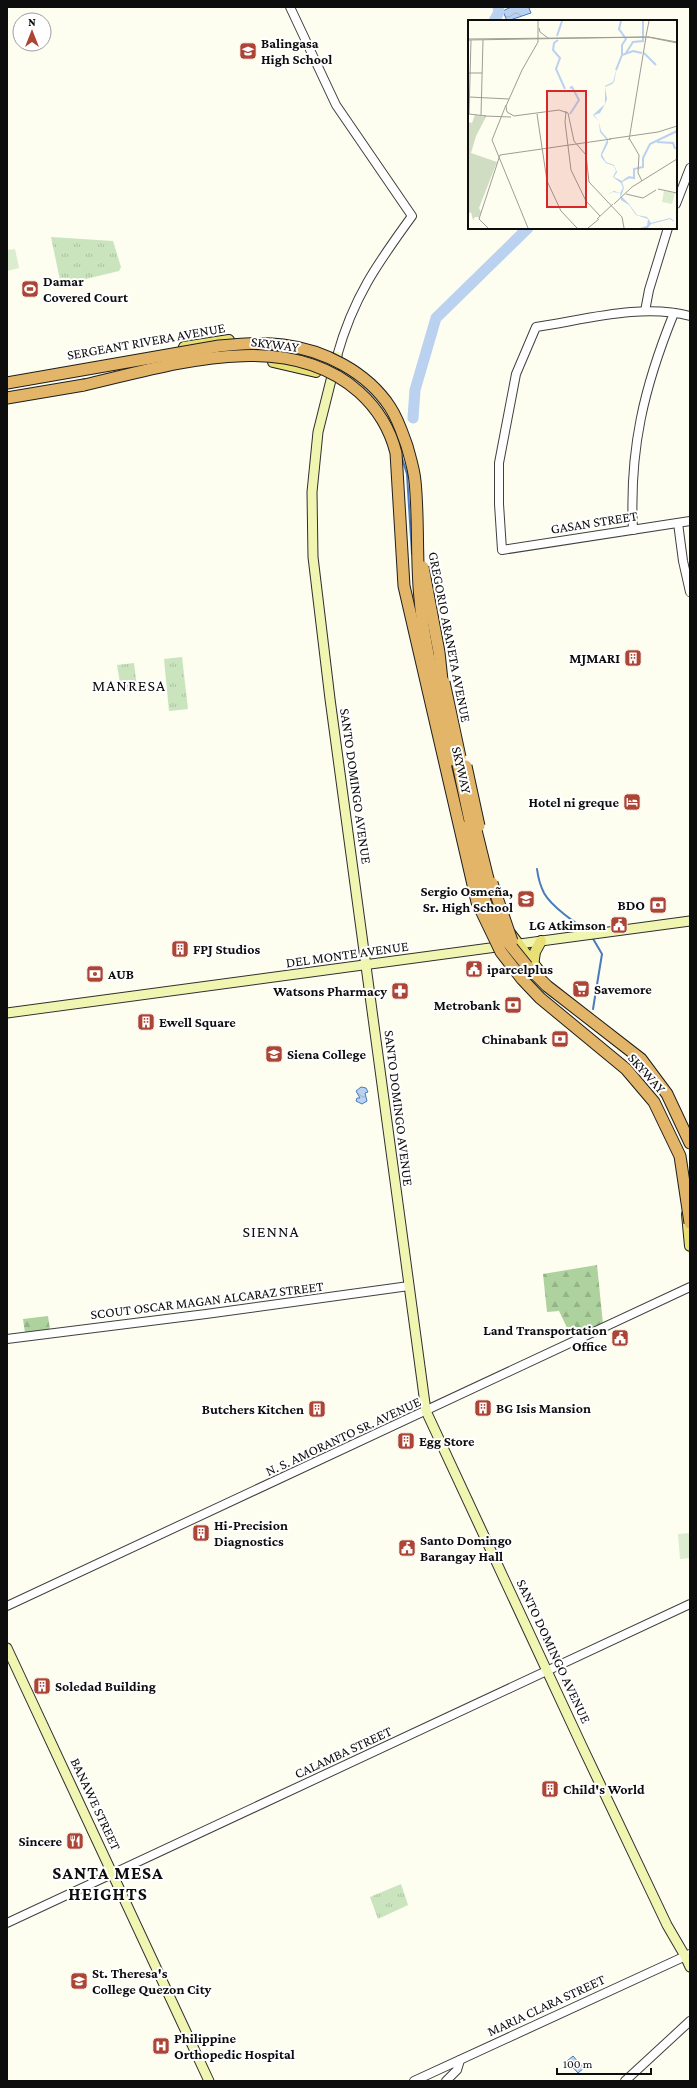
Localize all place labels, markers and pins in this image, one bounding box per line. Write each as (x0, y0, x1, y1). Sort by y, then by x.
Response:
place label: Balingasa High School (261, 35, 332, 67)
school or university icon: Balingasa High School (238, 41, 258, 61)
place label: Damar Covered Court (43, 273, 129, 305)
sports icon: Damar Covered Court (20, 279, 40, 299)
building icon: MJMARI (623, 648, 643, 668)
place label: MJMARI (569, 650, 620, 666)
hotel icon: Hotel ni greque (622, 792, 642, 812)
place label: Hotel ni greque (528, 794, 619, 810)
place label: Sergio Osmeña, Sr. High School (421, 883, 513, 915)
school or university icon: Sergio Osmeña, Sr. High School (516, 889, 536, 909)
bank icon: BDO (648, 895, 668, 915)
place label: BDO (617, 897, 645, 913)
public building icon: LG Atkimson (609, 915, 629, 935)
place label: LG Atkimson (529, 917, 606, 933)
building icon: FPJ Studios (170, 939, 190, 959)
place label: FPJ Studios (193, 941, 260, 957)
public building icon: iparcelplus (464, 959, 484, 979)
place label: iparcelplus (487, 961, 553, 977)
bank icon: AUB (85, 964, 105, 984)
place label: AUB (107, 966, 134, 982)
supermarket icon: Savemore (571, 979, 591, 999)
pharmacy icon: Watsons Pharmacy (390, 981, 410, 1001)
place label: Savemore (594, 981, 652, 997)
place label: Watsons Pharmacy (272, 983, 387, 999)
bank icon: Metrobank (503, 995, 523, 1015)
place label: Metrobank (434, 997, 500, 1013)
building icon: Ewell Square (136, 1012, 156, 1032)
place label: Ewell Square (159, 1014, 236, 1030)
bank icon: Chinabank (550, 1029, 570, 1049)
place label: Chinabank (481, 1031, 547, 1047)
school or university icon: Siena College (264, 1044, 284, 1064)
place label: Siena College (287, 1046, 366, 1062)
place label: Land Transportation Office (483, 1322, 607, 1354)
public building icon: Land Transportation Office (610, 1328, 630, 1348)
building icon: BG Isis Mansion (473, 1398, 493, 1418)
building icon: Butchers Kitchen (307, 1399, 327, 1419)
place label: BG Isis Mansion (496, 1400, 591, 1416)
place label: Butchers Kitchen (202, 1401, 304, 1417)
building icon: Egg Store (396, 1431, 416, 1451)
place label: Egg Store (419, 1433, 475, 1449)
place label: Hi-Precision Diagnostics (214, 1517, 288, 1549)
building icon: Hi-Precision Diagnostics (191, 1523, 211, 1543)
place label: Santo Domingo Barangay Hall (420, 1532, 512, 1564)
public building icon: Santo Domingo Barangay Hall (397, 1538, 417, 1558)
building icon: Soledad Building (32, 1676, 52, 1696)
place label: Soledad Building (55, 1678, 156, 1694)
building icon: Child's World (540, 1779, 560, 1799)
place label: Child's World (563, 1781, 645, 1797)
restaurant icon: Sincere (65, 1831, 85, 1851)
place label: Sincere (18, 1833, 62, 1849)
place label: St. Theresa's College Quezon City (92, 1965, 212, 1997)
school or university icon: St. Theresa's College Quezon City (69, 1971, 89, 1991)
place label: Philippine Orthopedic Hospital (174, 2030, 295, 2062)
hospital icon: Philippine Orthopedic Hospital (151, 2036, 171, 2056)

